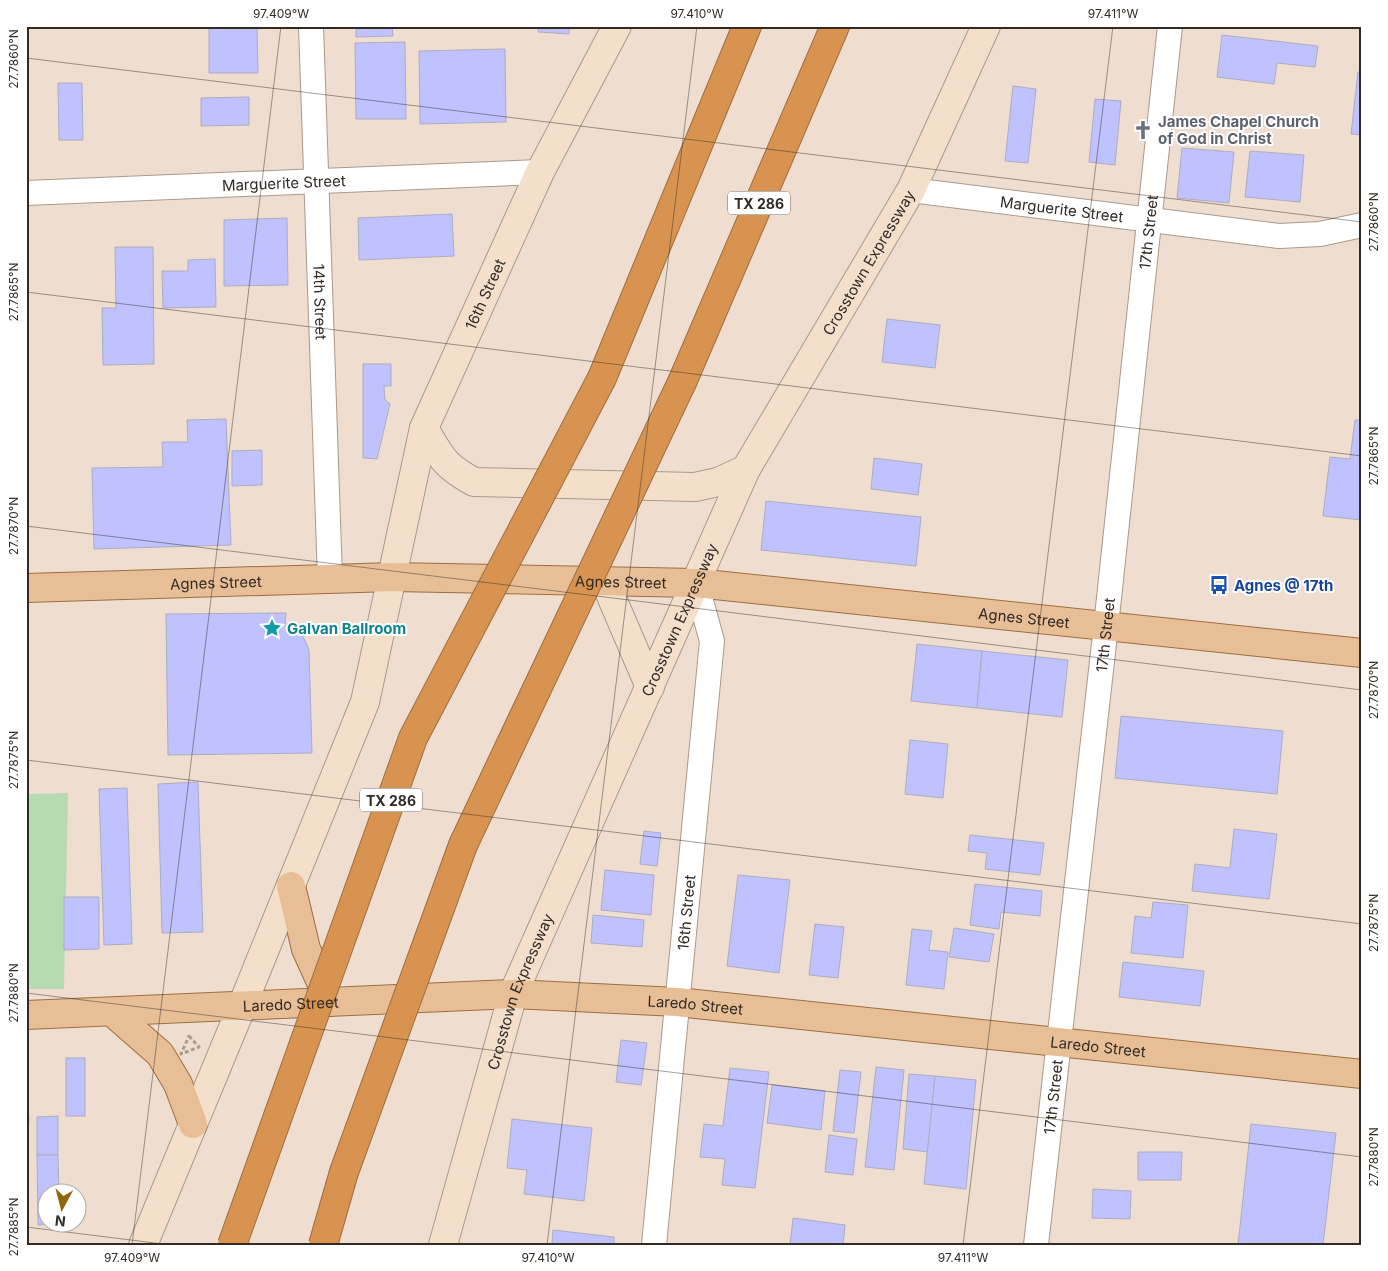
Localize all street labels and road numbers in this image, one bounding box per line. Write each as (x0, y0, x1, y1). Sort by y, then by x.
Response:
street label: Marguerite Street (222, 170, 346, 194)
street label: Crosstown Expressway (818, 186, 919, 338)
road number: TX 286 (728, 192, 790, 214)
street label: Marguerite Street (999, 192, 1125, 226)
street label: 17th Street (1135, 194, 1161, 270)
street label: 16th Street (460, 256, 509, 332)
street label: 14th Street (310, 263, 331, 340)
street label: Crosstown Expressway (637, 540, 722, 699)
street label: Agnes Street (170, 571, 262, 593)
street label: Agnes Street (575, 571, 667, 592)
street label: 17th Street (1091, 597, 1118, 673)
street label: Agnes Street (977, 603, 1071, 632)
road number: TX 286 (360, 788, 422, 812)
street label: 16th Street (673, 874, 699, 951)
street label: Crosstown Expressway (483, 910, 557, 1072)
street label: Laredo Street (647, 991, 744, 1018)
street label: Laredo Street (242, 992, 339, 1015)
street label: Laredo Street (1049, 1032, 1147, 1061)
street label: 17th Street (1039, 1059, 1066, 1135)

